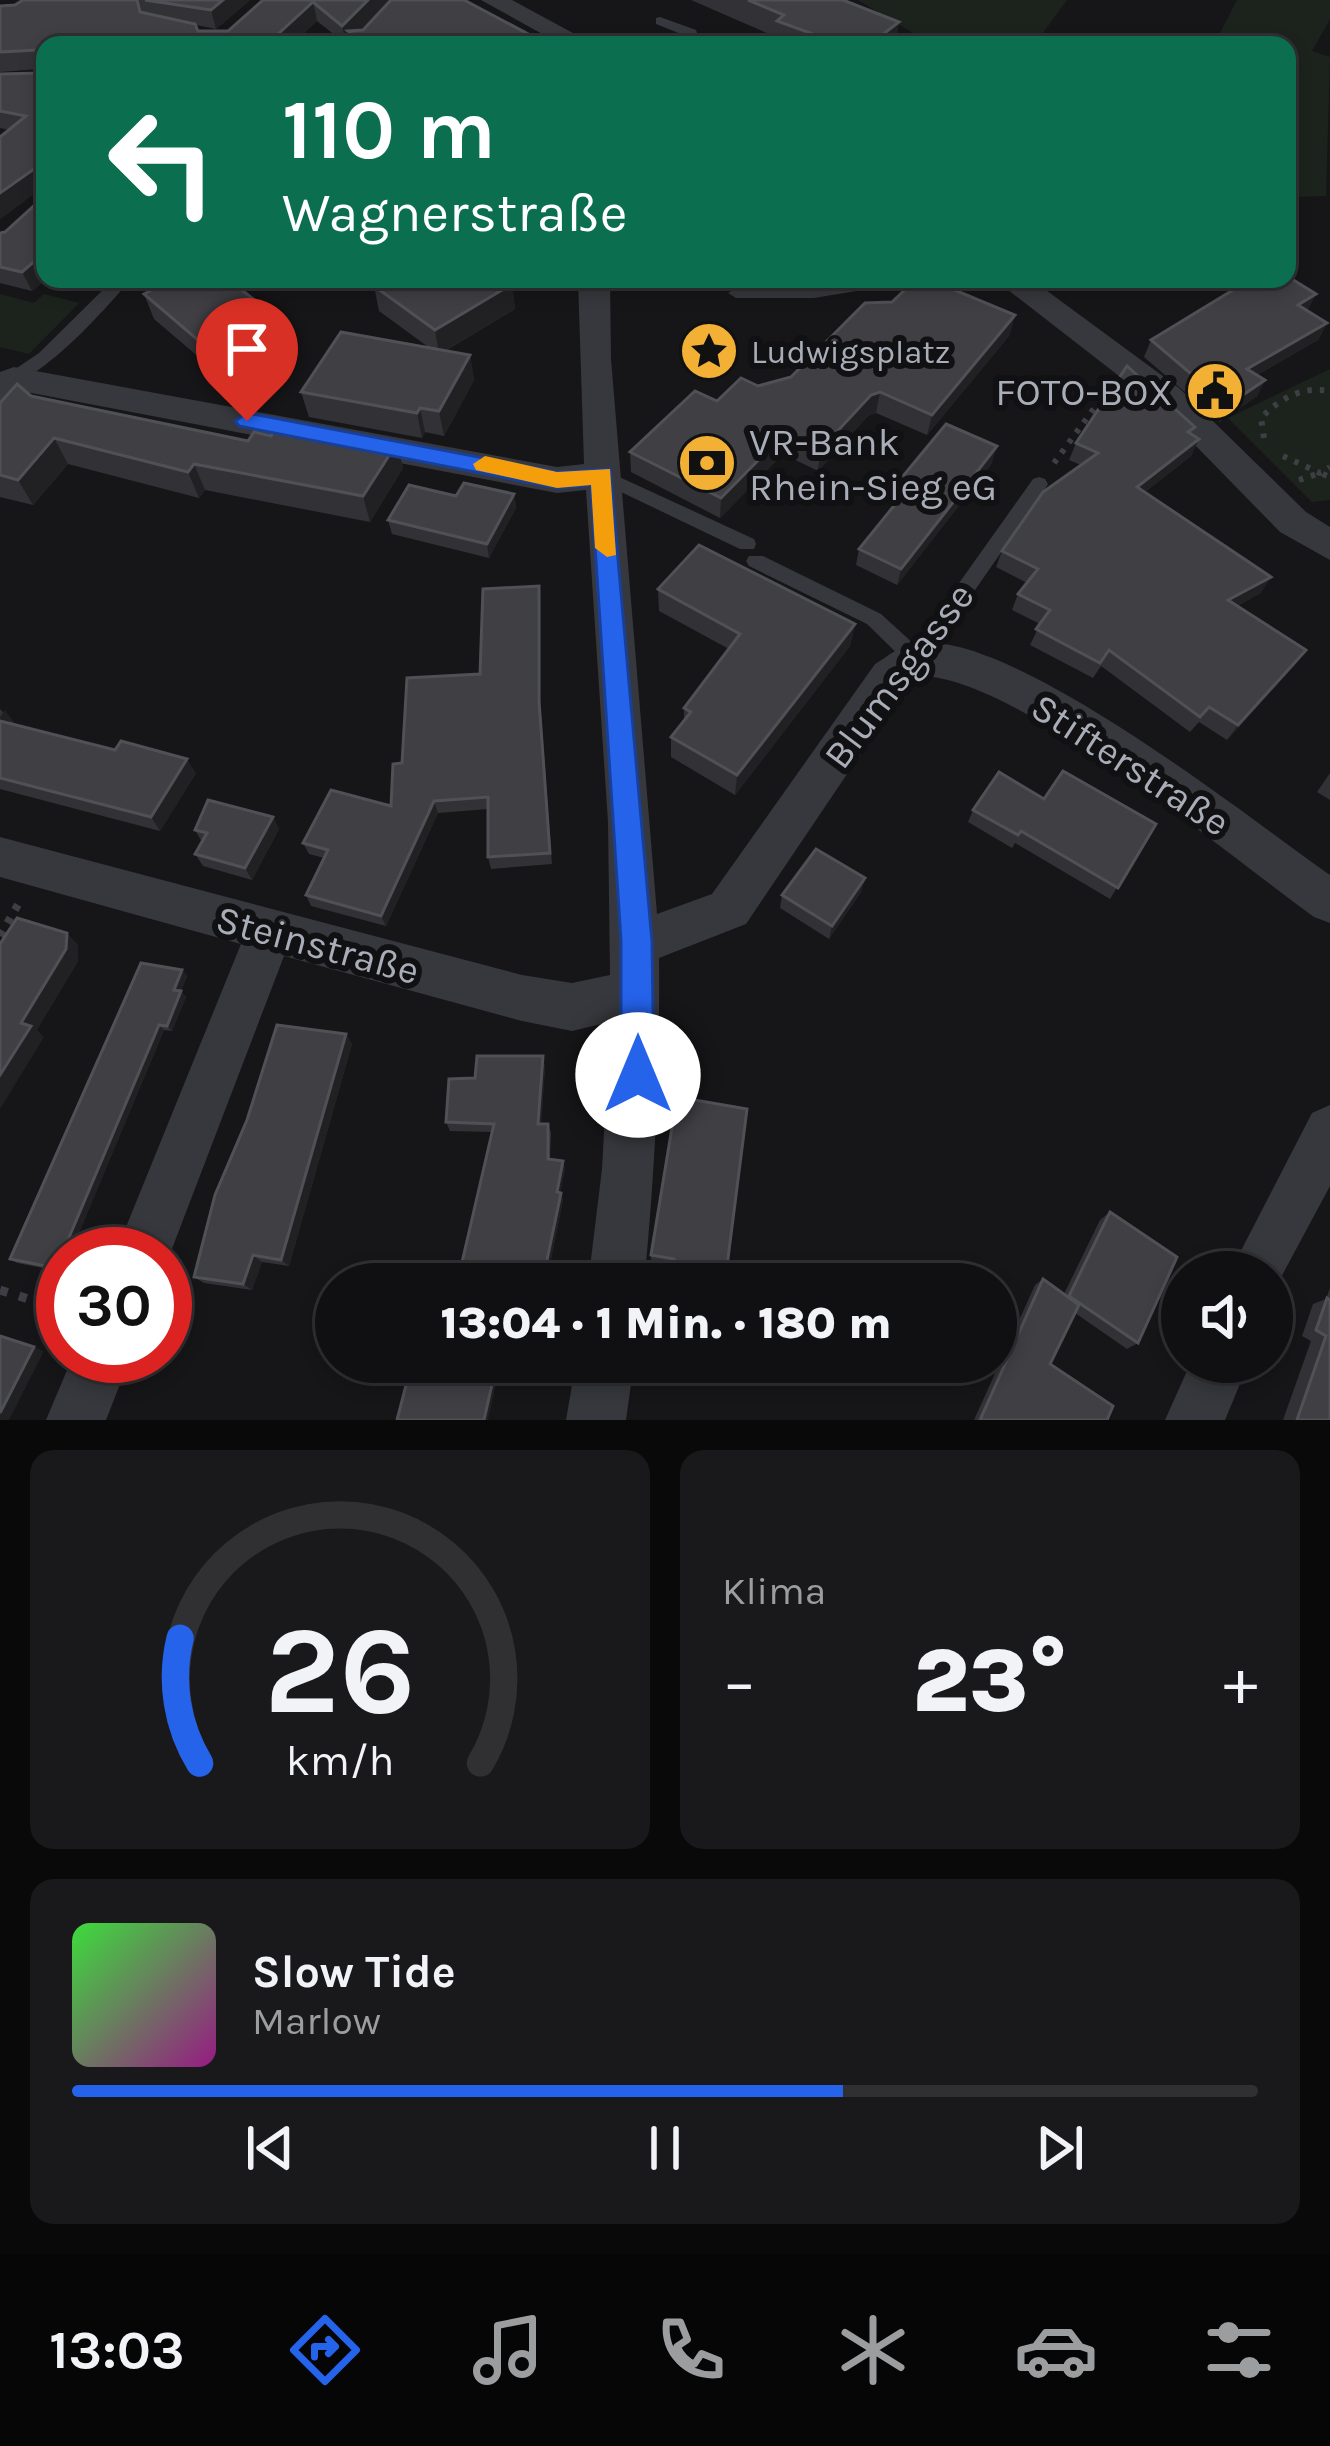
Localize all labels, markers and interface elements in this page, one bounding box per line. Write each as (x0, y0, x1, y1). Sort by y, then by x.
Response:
text: 110 m (282, 81, 496, 179)
icon: left (84, 84, 240, 240)
text: Wagnerstraße (282, 181, 627, 245)
pin (196, 298, 298, 421)
icon: arrive (214, 316, 280, 382)
place icon: Ludwigsplatz (678, 320, 740, 382)
place label: Ludwigsplatz (751, 333, 950, 371)
public building icon: FOTO-BOX (1184, 360, 1246, 422)
place label: FOTO-BOX (995, 369, 1173, 415)
place label: VR-Bank Rhein-Sieg eG (749, 419, 997, 510)
bank icon: VR-Bank Rhein-Sieg eG (676, 432, 738, 494)
street label: Blumsgasse (814, 574, 983, 777)
street label: Stifterstraße (1023, 684, 1238, 846)
street label: Steinstraße (211, 896, 424, 994)
position arrow (575, 1012, 701, 1138)
speed limit sign: 30 (36, 1227, 192, 1383)
map controls (1161, 1251, 1293, 1383)
button: sound (1161, 1251, 1293, 1383)
text: 13:04 · 1 Min. · 180 m (440, 1297, 892, 1349)
text: Klima (722, 1568, 826, 1614)
text: 26 (264, 1598, 416, 1743)
text: 23° (912, 1628, 1068, 1734)
text: − (722, 1643, 757, 1721)
text: + (1223, 1643, 1258, 1721)
text: km/h (286, 1735, 394, 1785)
text: Slow Tide (252, 1946, 456, 1998)
text: Marlow (252, 1998, 381, 2044)
icon: previous (237, 2115, 303, 2181)
icon: pause (632, 2115, 698, 2181)
icon: next (1027, 2115, 1093, 2181)
icon: directions (283, 2308, 367, 2392)
icon: music (466, 2308, 550, 2392)
icon: phone (649, 2308, 733, 2392)
icon: climate (831, 2308, 915, 2392)
icon: car (1014, 2308, 1098, 2392)
icon: filters (1197, 2308, 1281, 2392)
text: 13:03 (49, 2318, 184, 2382)

